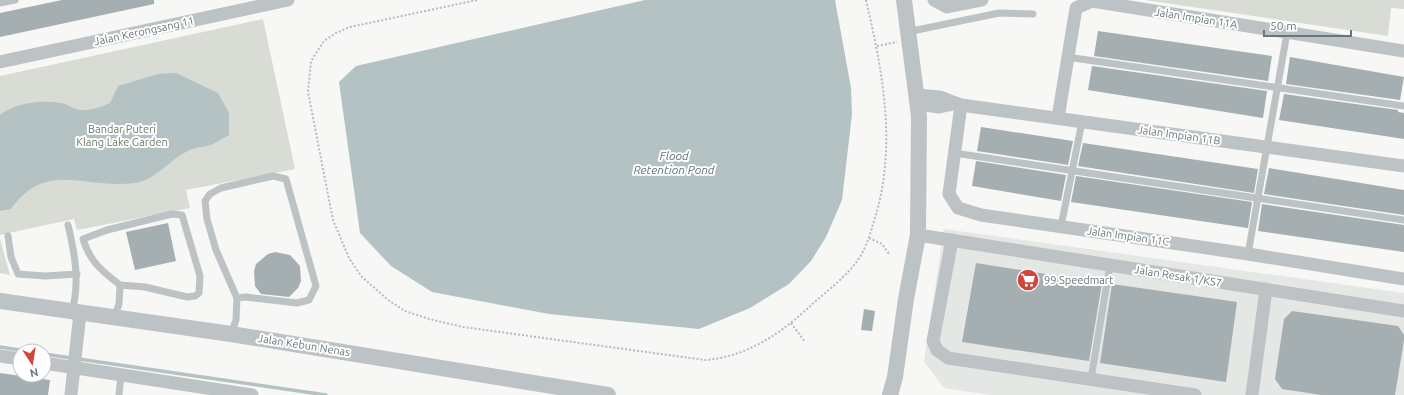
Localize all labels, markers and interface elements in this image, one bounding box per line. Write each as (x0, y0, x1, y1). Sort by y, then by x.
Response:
street label: Jalan Impian 11A (1154, 6, 1239, 31)
scale bar (1264, 12, 1351, 38)
street label: Jalan Kerongsang 11 (93, 15, 195, 47)
text: 50 m (1270, 19, 1297, 32)
park label: Bandar Puteri Klang Lake Garden (76, 123, 168, 148)
street label: Jalan Impian 11B (1137, 123, 1221, 147)
water label: Flood Retention Pond (633, 149, 715, 176)
street label: Jalan Impian 11C (1086, 224, 1170, 248)
street label: Jalan Resak 1/KS7 (1133, 263, 1223, 289)
supermarket icon: 99 Speedmart (1015, 267, 1041, 293)
place label: 99 Speedmart (1044, 274, 1114, 286)
street label: Jalan Kebun Nenas (257, 332, 351, 358)
north arrow (12, 343, 52, 383)
text: N (29, 366, 39, 380)

